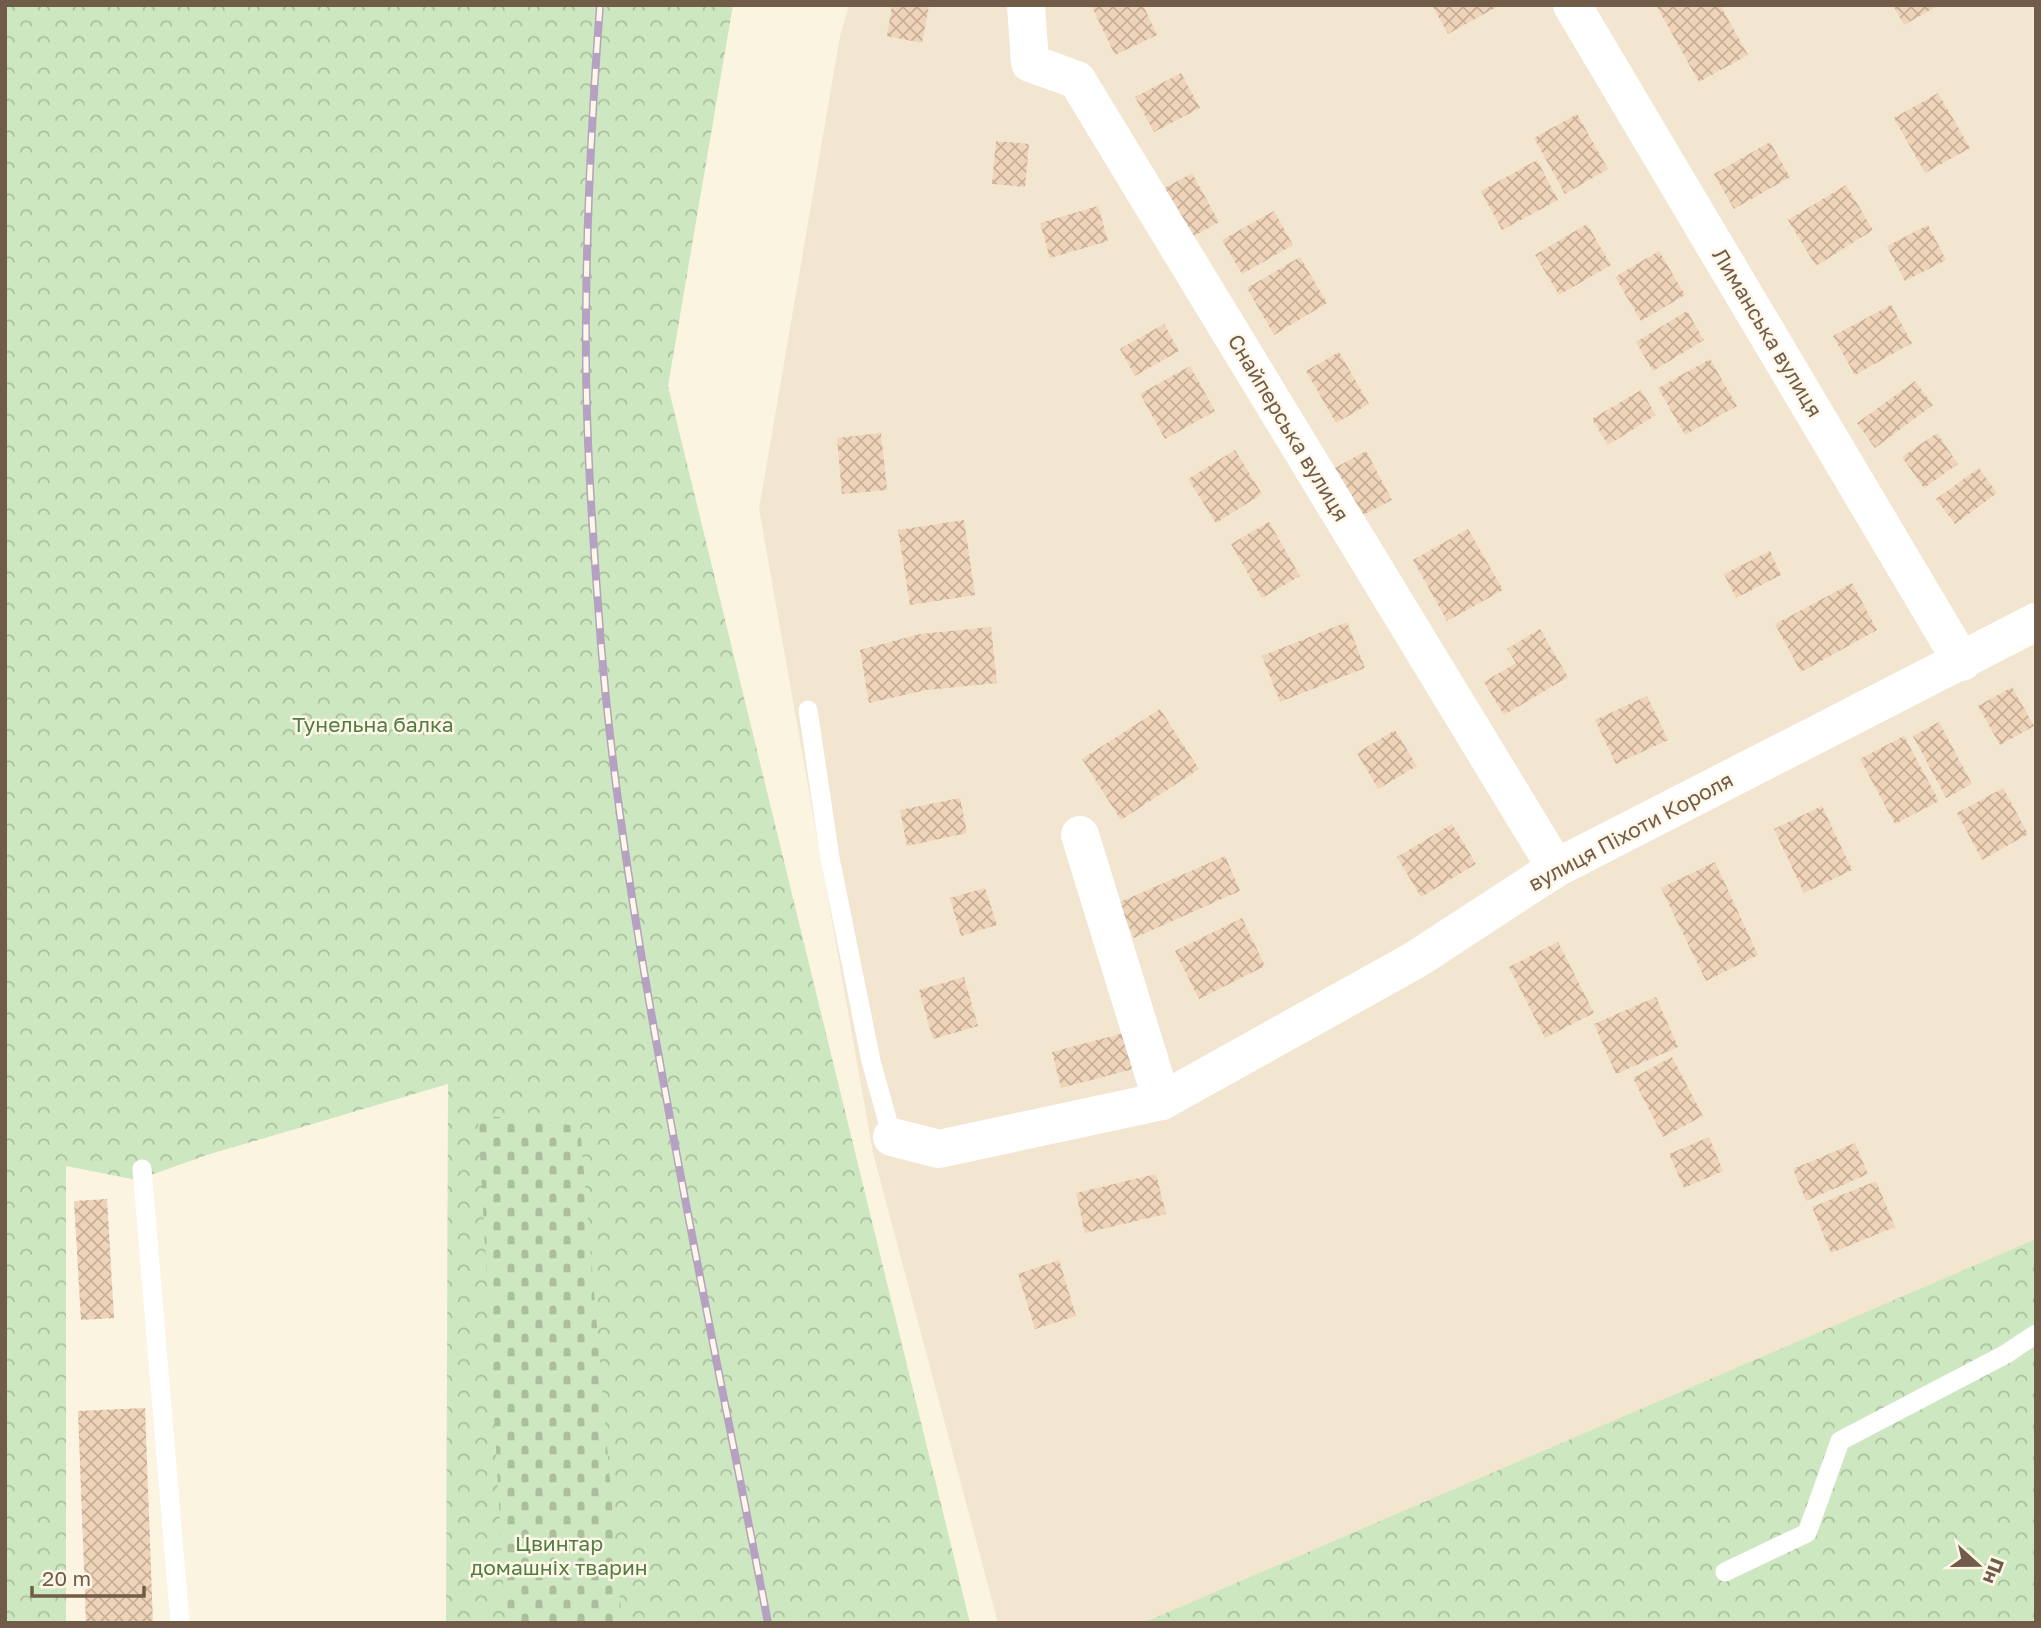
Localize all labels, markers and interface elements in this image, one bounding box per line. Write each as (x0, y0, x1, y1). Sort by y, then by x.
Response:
street label: Лиманська вулиця (1707, 243, 1828, 422)
street label: Снайперська вулиця (1223, 329, 1355, 526)
park label: Тунельна балка (292, 711, 454, 737)
street label: вулиця Піхоти Короля (1524, 766, 1737, 896)
park label: Цвинтар домашніх тварин (470, 1530, 648, 1580)
north arrow (1943, 1530, 2013, 1600)
scale bar (32, 1554, 144, 1598)
text: Пн (1979, 1555, 2010, 1587)
text: 20 m (42, 1565, 91, 1591)

